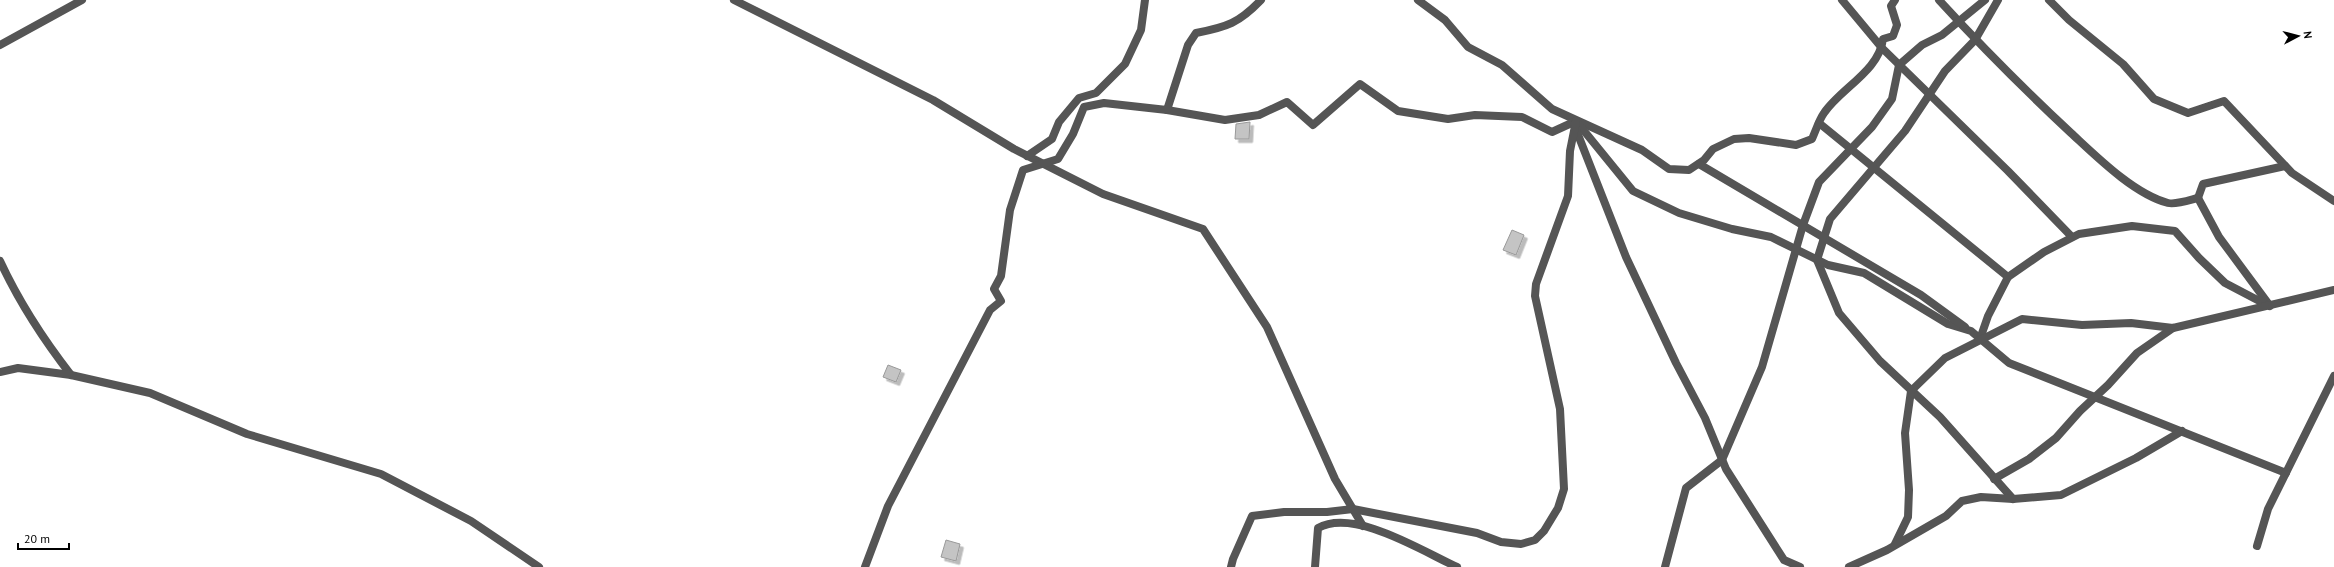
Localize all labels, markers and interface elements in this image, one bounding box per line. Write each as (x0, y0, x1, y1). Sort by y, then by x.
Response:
north arrow (2278, 16, 2318, 56)
text: N (2301, 30, 2315, 39)
scale bar (18, 525, 69, 551)
text: 20 m (24, 531, 50, 546)

